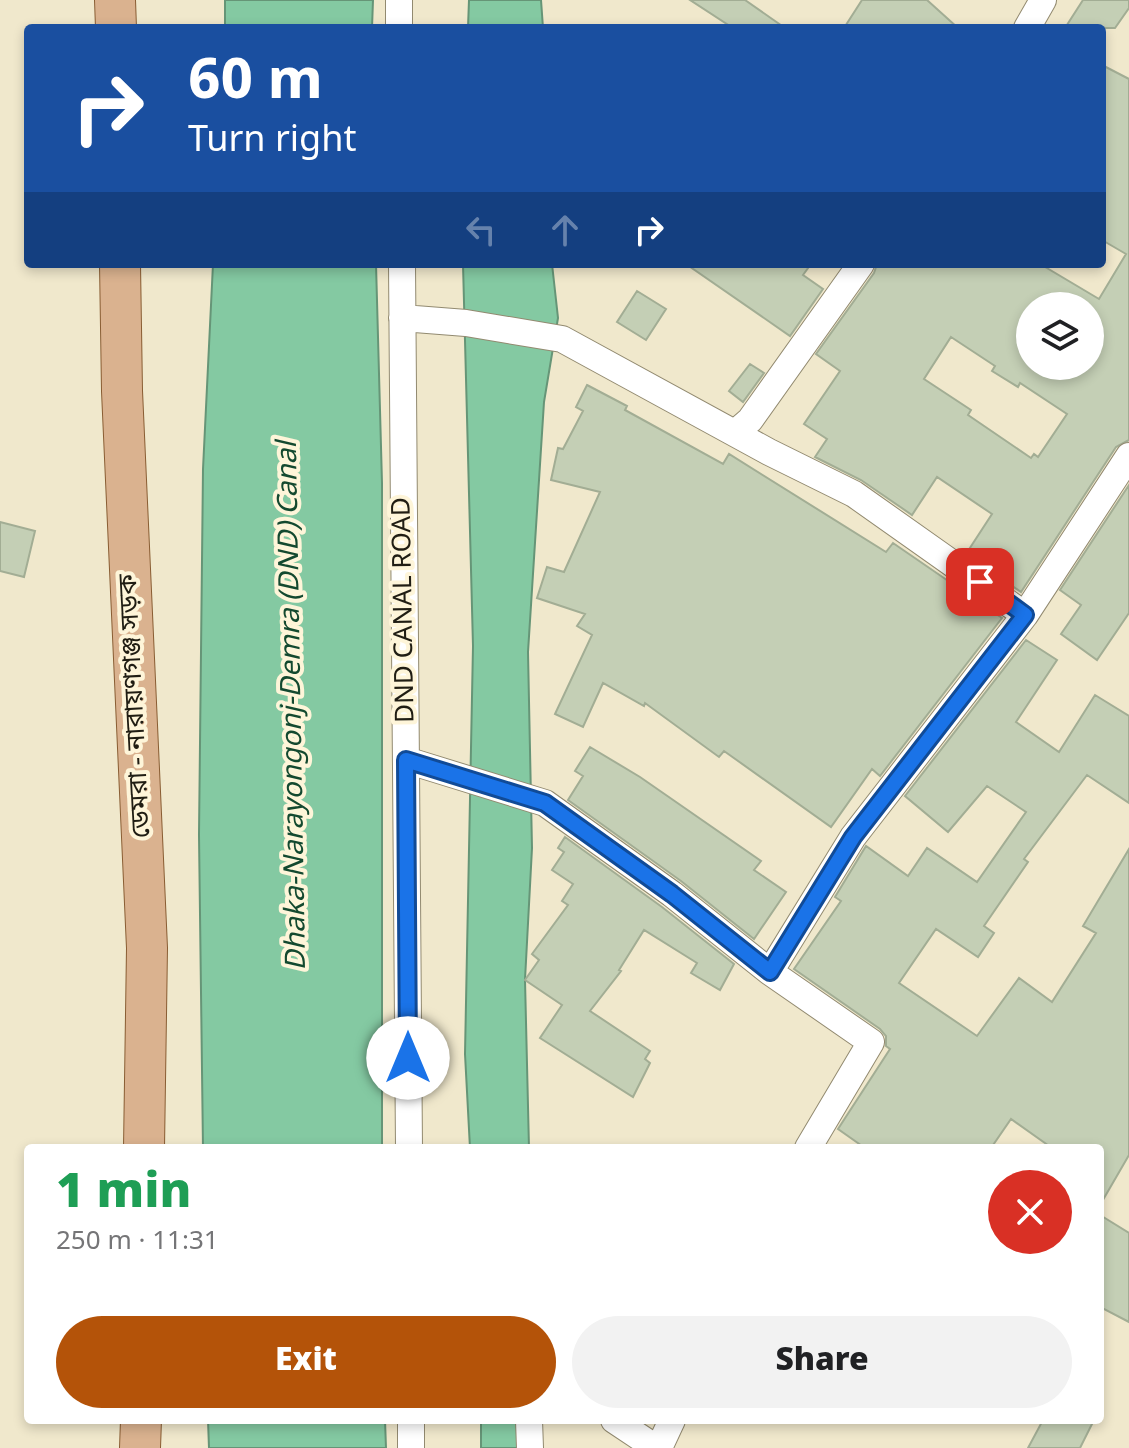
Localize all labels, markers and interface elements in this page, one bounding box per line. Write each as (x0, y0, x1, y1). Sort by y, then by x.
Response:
text: 60 m (188, 47, 323, 121)
icon: right (56, 56, 160, 160)
text: Turn right (188, 118, 356, 166)
icon: left (459, 208, 503, 252)
icon: ahead (543, 208, 587, 252)
icon: right (627, 208, 671, 252)
map controls (1016, 292, 1104, 380)
button: layers (1016, 292, 1104, 380)
water label: Dhaka-Narayongonj-Demra (DND) Canal (270, 437, 316, 971)
street label: DND CANAL ROAD (386, 497, 424, 723)
pin (946, 548, 1014, 616)
icon: arrive (958, 560, 1002, 604)
street label: ডেমরা - নারায়ণগঞ্জ সড়ক (112, 572, 160, 839)
position arrow (366, 1016, 450, 1100)
text: 1 min (56, 1163, 191, 1227)
button: close (988, 1170, 1072, 1254)
text: 250 m · 11:31 (56, 1225, 219, 1260)
button: Exit (56, 1316, 556, 1408)
button: Share (572, 1316, 1072, 1408)

